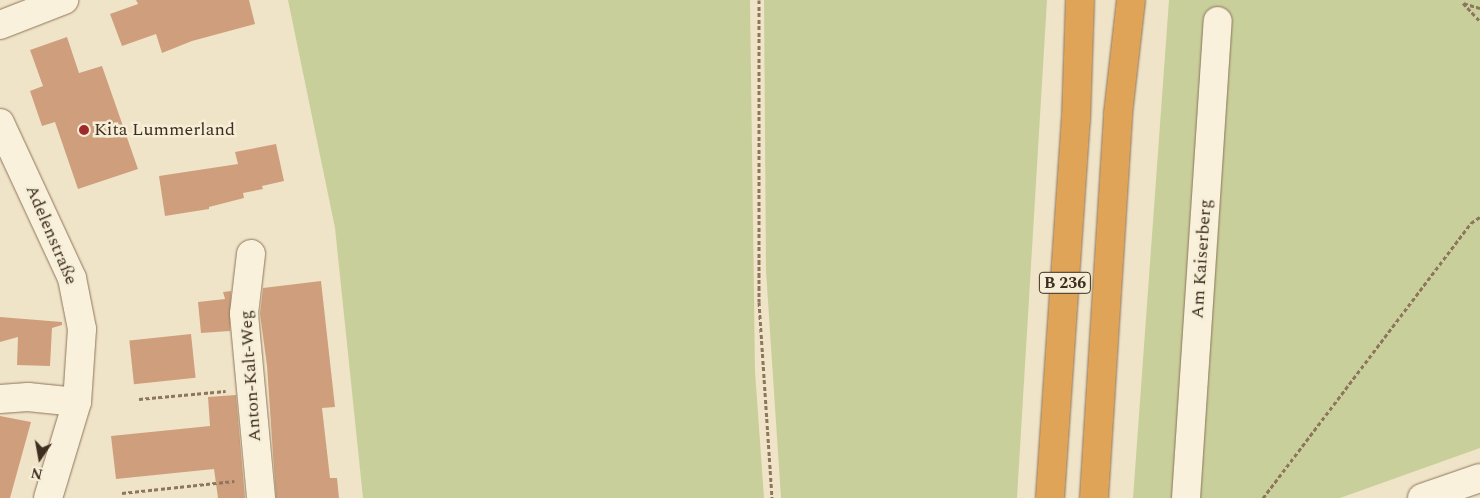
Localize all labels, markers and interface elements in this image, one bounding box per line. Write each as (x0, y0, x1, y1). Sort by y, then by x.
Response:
place label: Kita Lummerland (94, 119, 235, 141)
marker: Kita Lummerland (78, 124, 90, 136)
street label: Adelenstraße (20, 182, 82, 288)
street label: Am Kaiserberg (1187, 198, 1217, 320)
road number: B 236 (1039, 270, 1091, 296)
street label: Anton-Kalt-Weg (236, 309, 266, 443)
north arrow (15, 433, 65, 483)
text: N (29, 462, 45, 485)

